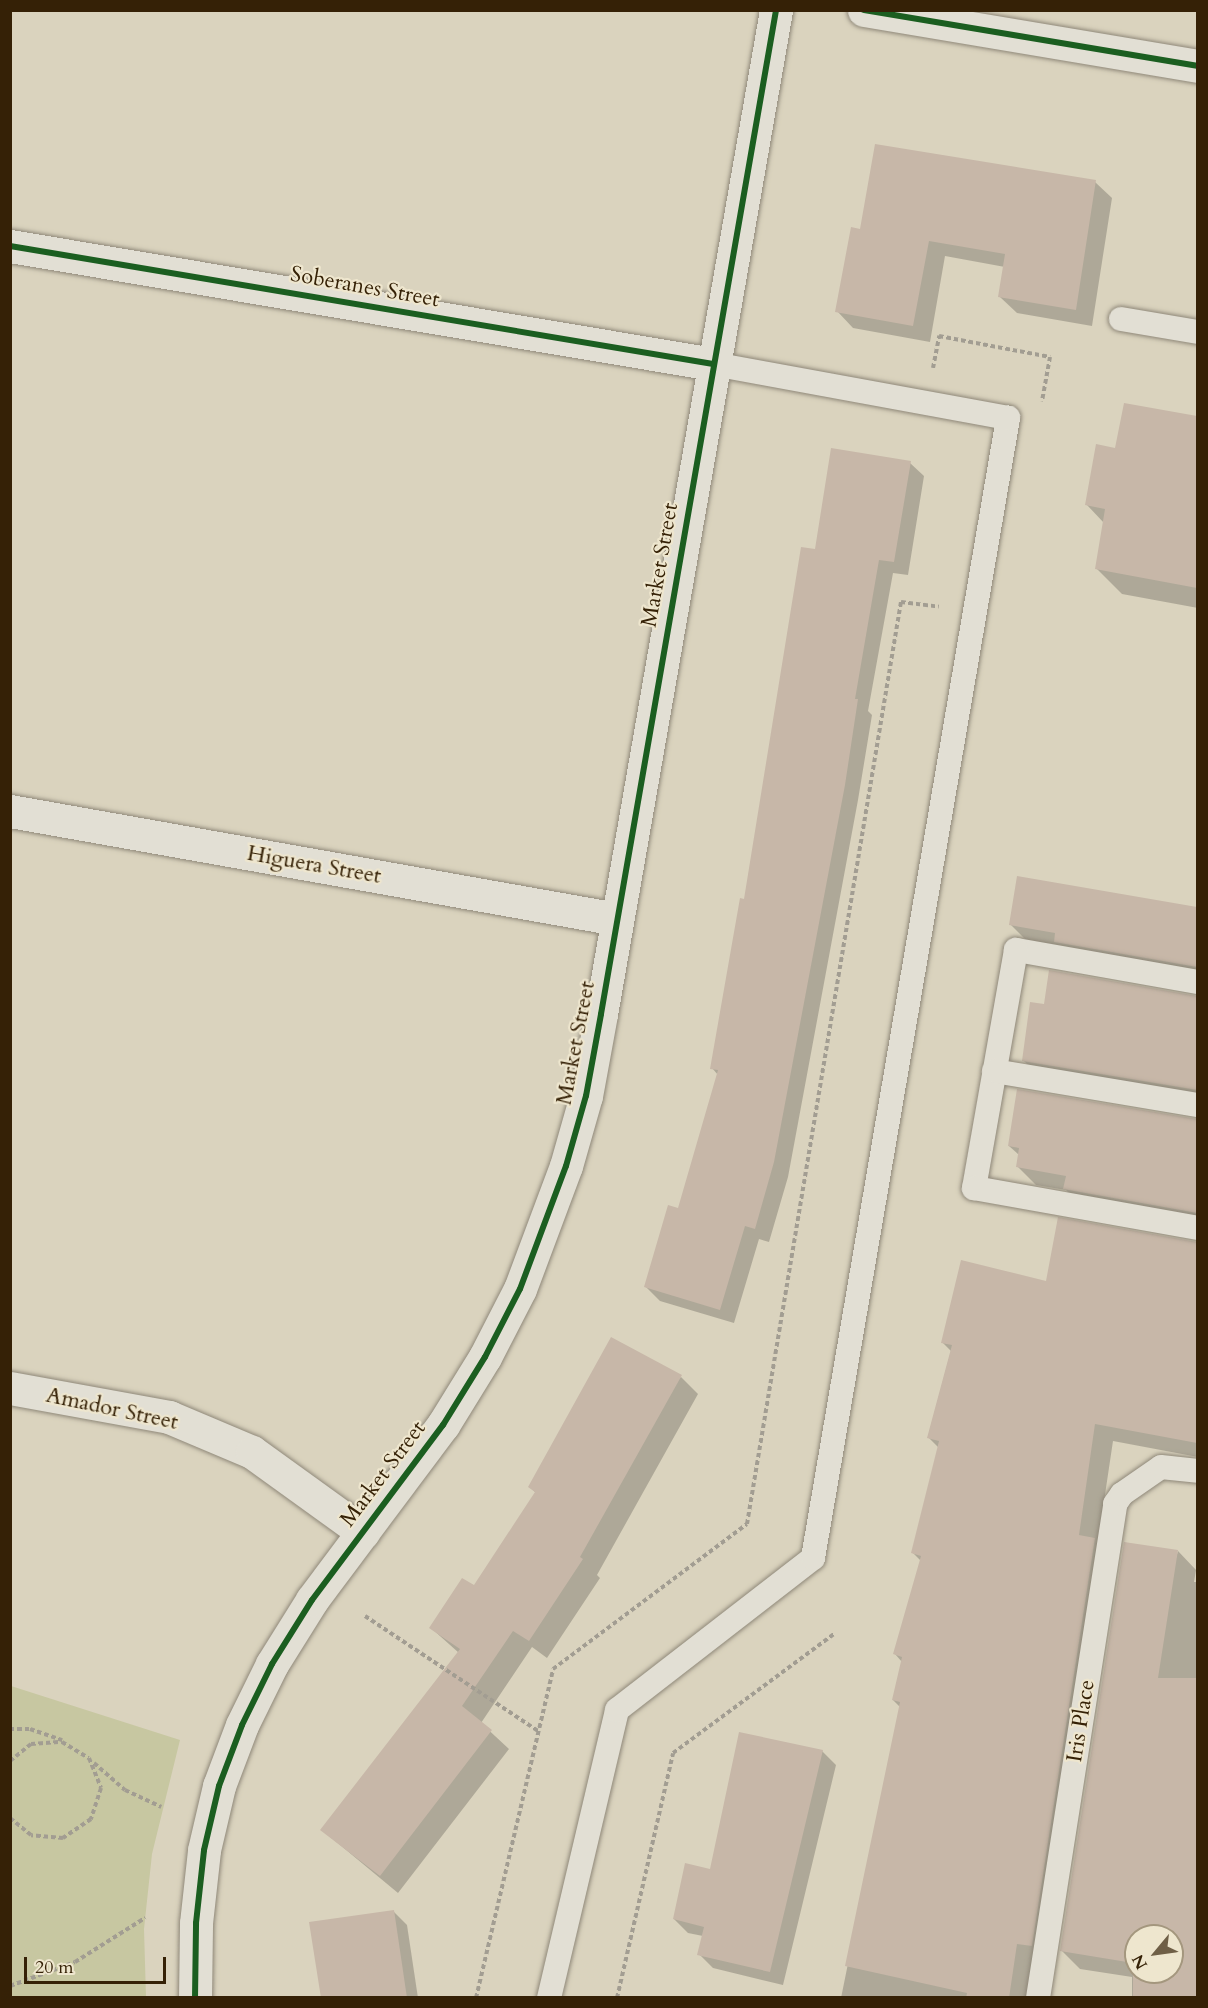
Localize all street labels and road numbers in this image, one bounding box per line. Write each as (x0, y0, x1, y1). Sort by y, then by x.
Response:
street label: Soberanes Street (288, 261, 442, 313)
street label: Market Street (636, 501, 684, 629)
street label: Higuera Street (245, 840, 383, 890)
street label: Market Street (551, 979, 601, 1107)
street label: Amador Street (44, 1382, 180, 1436)
street label: Market Street (335, 1416, 431, 1532)
street label: Iris Place (1061, 1678, 1101, 1764)

